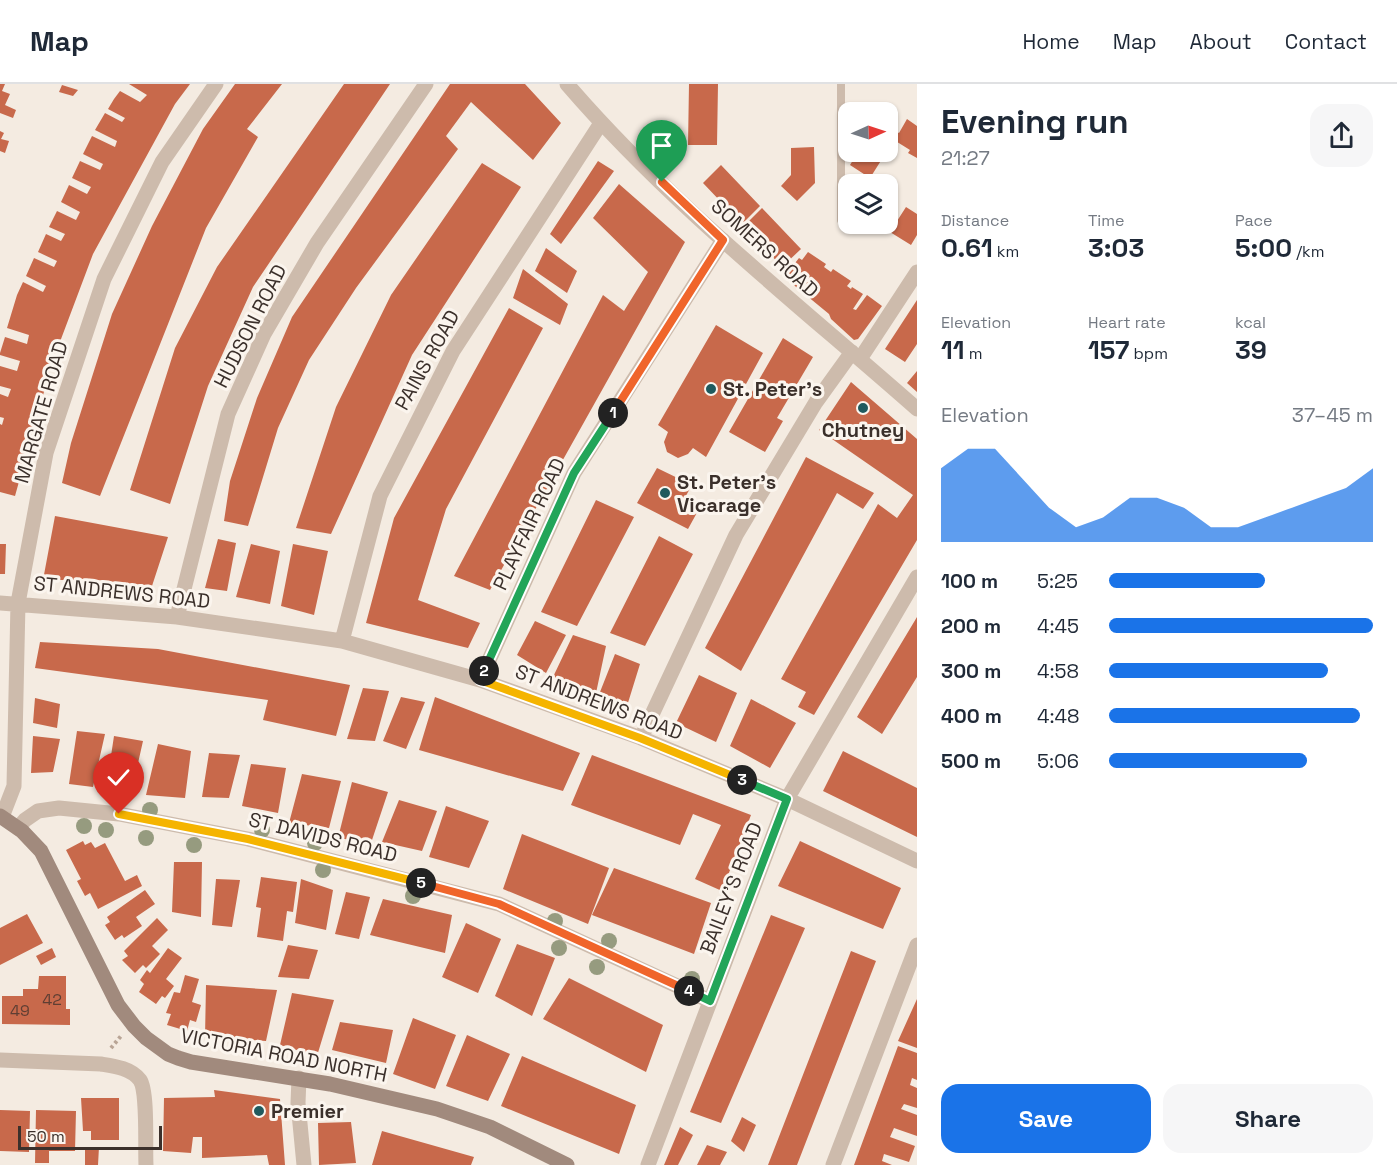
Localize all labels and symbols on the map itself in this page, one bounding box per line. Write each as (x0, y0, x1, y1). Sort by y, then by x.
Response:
north arrow (838, 102, 898, 162)
pin (636, 120, 687, 182)
street label: SOMERS ROAD (706, 193, 824, 303)
street label: HUDSON ROAD (208, 260, 292, 392)
street label: PAINS ROAD (389, 305, 465, 415)
street label: MARGATE ROAD (8, 338, 74, 486)
place label: St. Peter's (723, 376, 822, 402)
marker: St. Peter's (704, 382, 718, 396)
pin: 1 (598, 398, 628, 428)
marker: Chutney (856, 401, 870, 415)
place label: Chutney (822, 417, 904, 443)
street label: PLAYFAIR ROAD (487, 454, 571, 594)
place label: St. Peter's Vicarage (677, 469, 776, 518)
marker: St. Peter's Vicarage (658, 486, 672, 500)
street label: ST ANDREWS ROAD (32, 570, 212, 614)
pin: 2 (469, 656, 499, 686)
street label: ST ANDREWS ROAD (512, 658, 686, 746)
pin (93, 752, 144, 814)
pin: 3 (727, 765, 757, 795)
street label: ST DAVIDS ROAD (246, 806, 400, 868)
street label: BAILEY'S ROAD (694, 818, 768, 958)
pin: 5 (406, 868, 436, 898)
pin: 4 (674, 976, 704, 1006)
house number: 42 (42, 989, 62, 1010)
house number: 49 (10, 1000, 30, 1021)
street label: VICTORIA ROAD NORTH (178, 1022, 390, 1088)
place label: Premier (271, 1098, 344, 1124)
marker: Premier (252, 1104, 266, 1118)
scale bar (18, 1123, 162, 1150)

